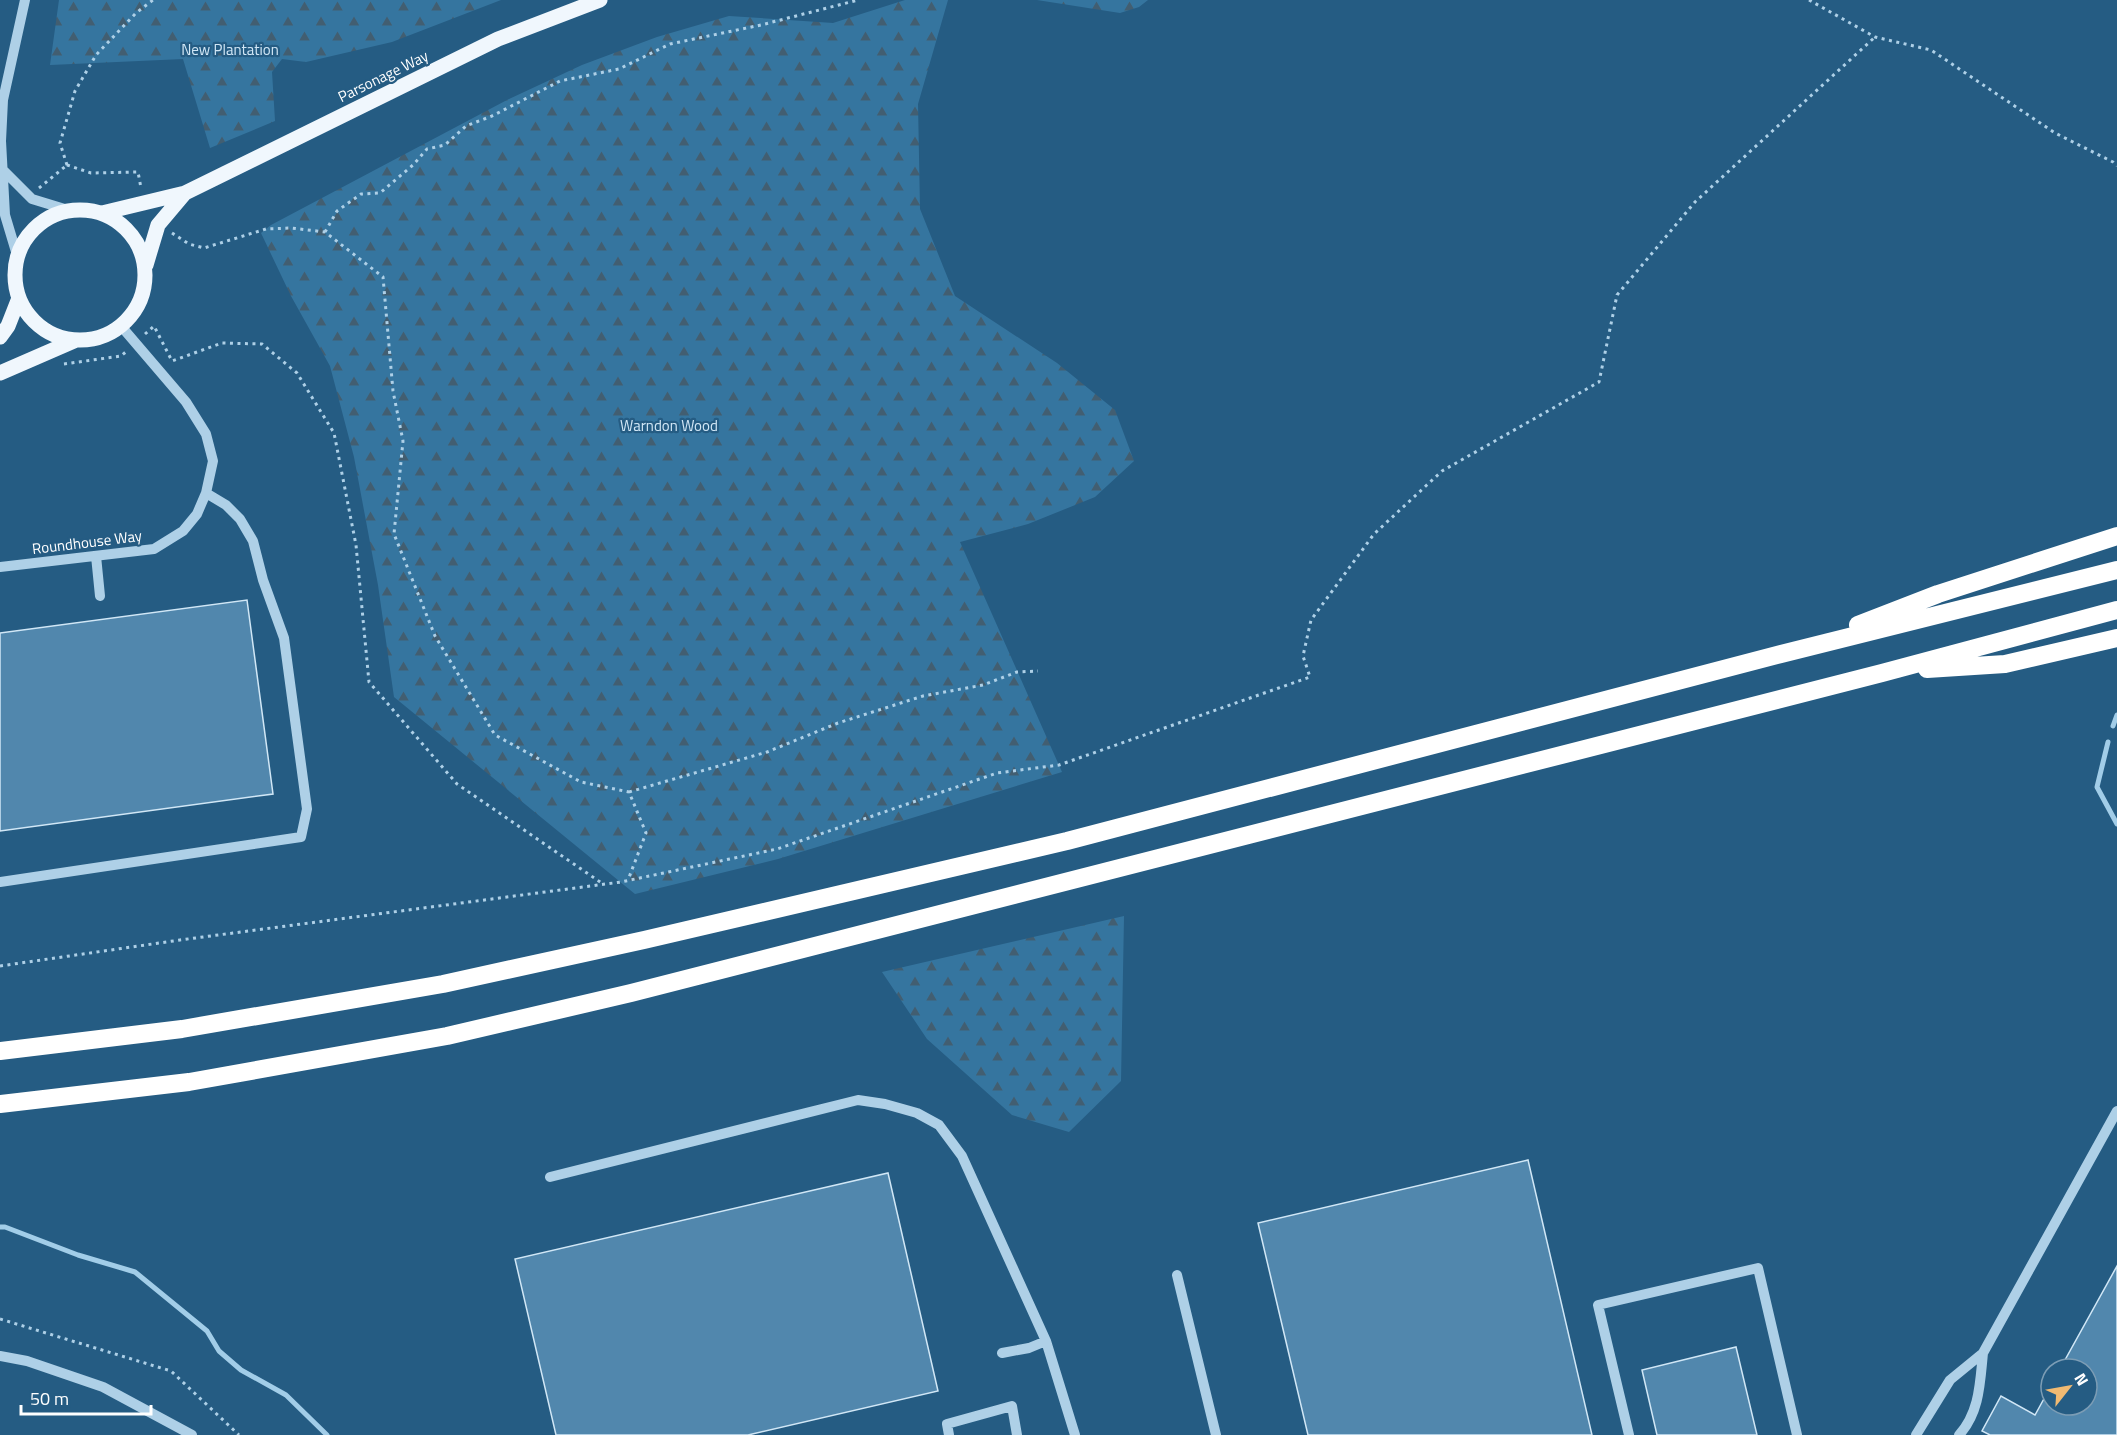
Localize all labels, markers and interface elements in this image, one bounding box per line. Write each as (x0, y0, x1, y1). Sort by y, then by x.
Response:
park label: New Plantation (181, 38, 279, 61)
street label: Parsonage Way (334, 44, 432, 108)
park label: Warndon Wood (620, 414, 718, 437)
street label: Roundhouse Way (31, 524, 143, 560)
north arrow (2039, 1357, 2099, 1417)
text: N (2069, 1368, 2095, 1390)
scale bar (21, 1378, 152, 1416)
text: 50 m (30, 1385, 69, 1412)

